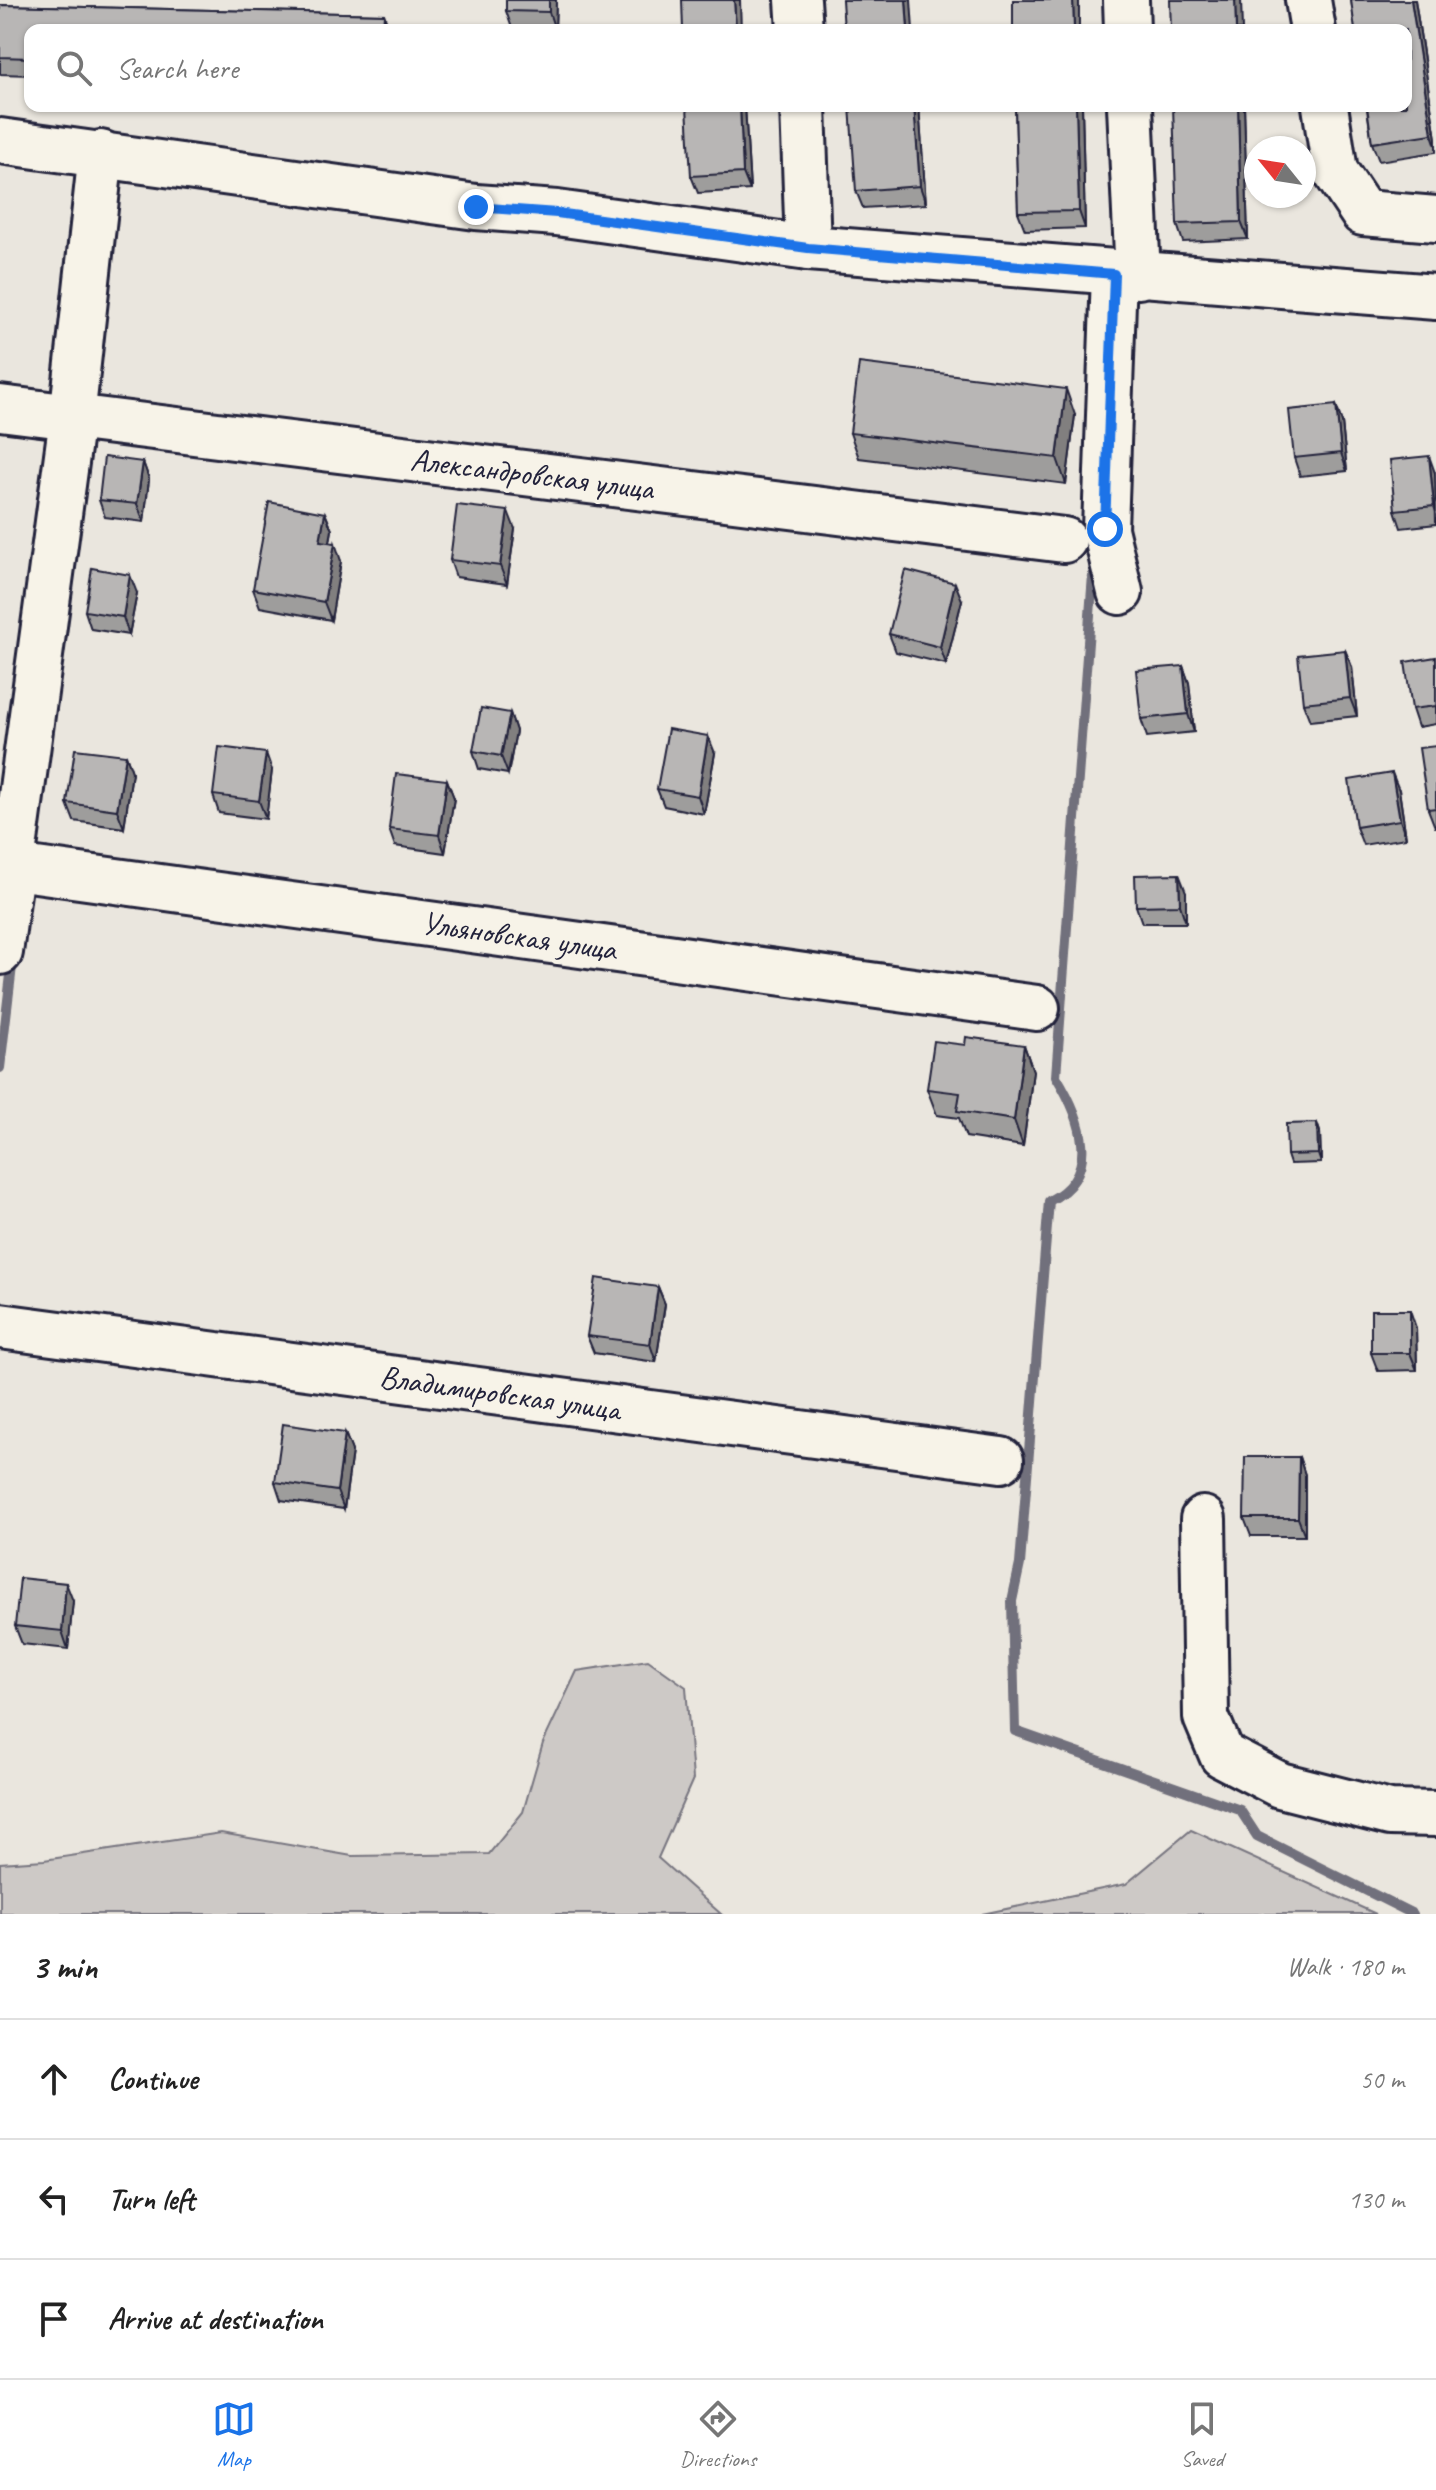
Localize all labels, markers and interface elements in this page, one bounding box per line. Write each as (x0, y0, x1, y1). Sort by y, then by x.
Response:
search box (24, 24, 1412, 112)
icon: search (52, 46, 96, 90)
text: Search here (116, 49, 238, 87)
north arrow (1244, 136, 1316, 208)
route end (458, 189, 494, 225)
street label: Александровская улица (408, 439, 658, 510)
route start (1087, 511, 1123, 547)
street label: Ульяновская улица (419, 902, 621, 970)
street label: Владимировская улица (377, 1356, 626, 1431)
text: 3 min (32, 1945, 97, 1988)
text: Walk · 180 m (1287, 1950, 1404, 1983)
icon: ahead (32, 2057, 76, 2101)
text: Continue (108, 2060, 198, 2098)
text: 50 m (1360, 2063, 1404, 2096)
icon: left (32, 2177, 76, 2221)
text: Turn left (108, 2180, 195, 2218)
text: 130 m (1348, 2183, 1404, 2216)
icon: arrive (32, 2297, 76, 2341)
text: Arrive at destination (108, 2300, 323, 2338)
tab: Map (212, 2397, 256, 2473)
tab: Directions (680, 2397, 756, 2473)
tab: Saved (1180, 2397, 1224, 2473)

